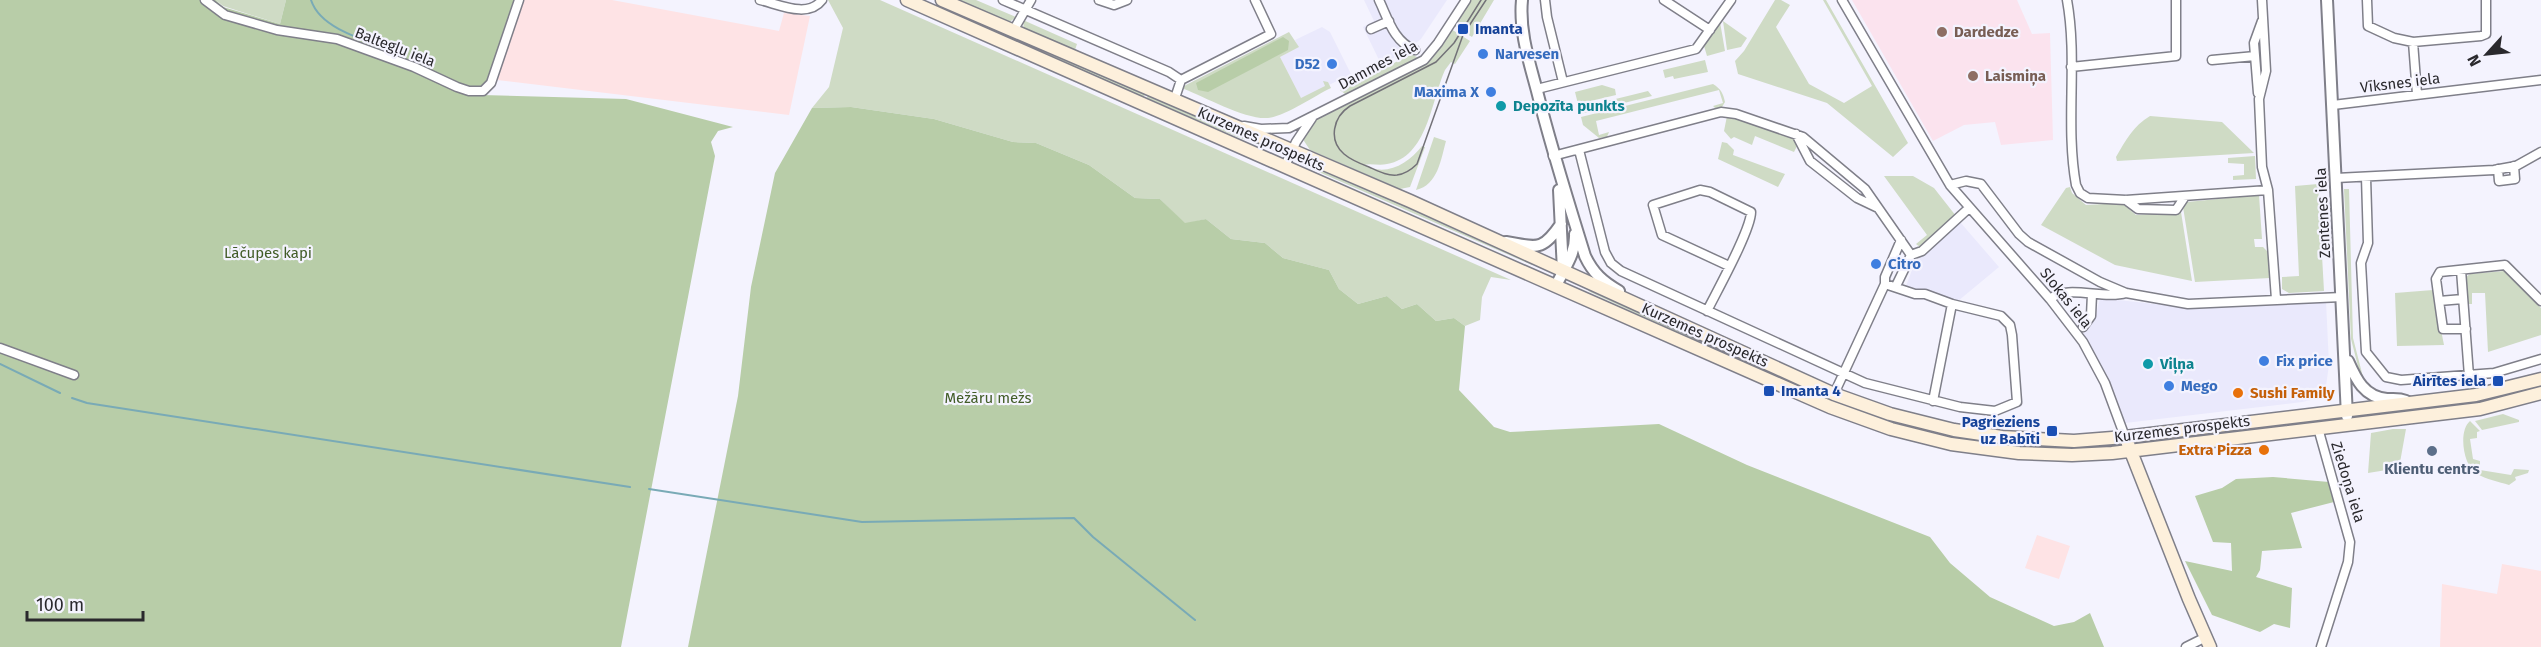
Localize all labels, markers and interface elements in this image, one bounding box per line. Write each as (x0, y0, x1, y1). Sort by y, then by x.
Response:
place label: Imanta (1475, 20, 1523, 38)
marker: Imanta (1456, 22, 1470, 36)
street label: Baltegļu iela (352, 23, 438, 72)
place label: Dardedze (1954, 23, 2019, 41)
north arrow (2457, 24, 2517, 84)
marker: Dardedze (1935, 25, 1949, 39)
street label: Dammes iela (1335, 37, 1421, 93)
place label: Narvesen (1495, 45, 1559, 63)
marker: Narvesen (1476, 47, 1490, 61)
text: N (2463, 52, 2485, 70)
place label: D52 (1295, 55, 1320, 73)
marker: D52 (1325, 57, 1339, 71)
place label: Laismiņa (1985, 67, 2046, 86)
marker: Laismiņa (1966, 69, 1980, 83)
street label: Vīksnes iela (2359, 69, 2441, 97)
place label: Maxima X (1414, 83, 1479, 101)
marker: Maxima X (1484, 85, 1498, 99)
place label: Depozīta punkts (1513, 97, 1625, 115)
marker: Depozīta punkts (1494, 99, 1508, 113)
street label: Kurzemes prospekts (1195, 103, 1327, 175)
street label: Zentenes iela (2312, 167, 2334, 259)
park label: Lāčupes kapi (224, 244, 312, 262)
place label: Citro (1888, 255, 1921, 273)
marker: Citro (1869, 257, 1883, 271)
street label: Slokas iela (2036, 264, 2096, 332)
street label: Kurzemes prospekts (1639, 299, 1771, 371)
place label: Fix price (2276, 352, 2333, 370)
marker: Fix price (2257, 354, 2271, 368)
place label: Viļņa (2159, 355, 2194, 374)
marker: Viļņa (2141, 357, 2155, 371)
place label: Airītes iela (2412, 372, 2486, 390)
marker: Airītes iela (2491, 374, 2505, 388)
place label: Mego (2181, 377, 2218, 395)
marker: Mego (2162, 379, 2176, 393)
place label: Imanta 4 (1781, 382, 1841, 400)
marker: Imanta 4 (1762, 384, 1776, 398)
place label: Sushi Family (2250, 384, 2335, 402)
marker: Sushi Family (2231, 386, 2245, 400)
park label: Mežāru mežs (944, 389, 1032, 407)
street label: Kurzemes prospekts (2113, 412, 2251, 446)
place label: Pagrieziens uz Babīti (1962, 413, 2040, 448)
marker: Pagrieziens uz Babīti (2045, 424, 2059, 438)
street label: Ziedoņa iela (2326, 439, 2369, 525)
place label: Extra Pizza (2178, 441, 2252, 459)
marker: Extra Pizza (2257, 443, 2271, 457)
marker: Klientu centrs (2425, 444, 2439, 458)
place label: Klientu centrs (2384, 460, 2480, 478)
scale bar (27, 584, 142, 622)
text: 100 m (36, 594, 84, 616)

